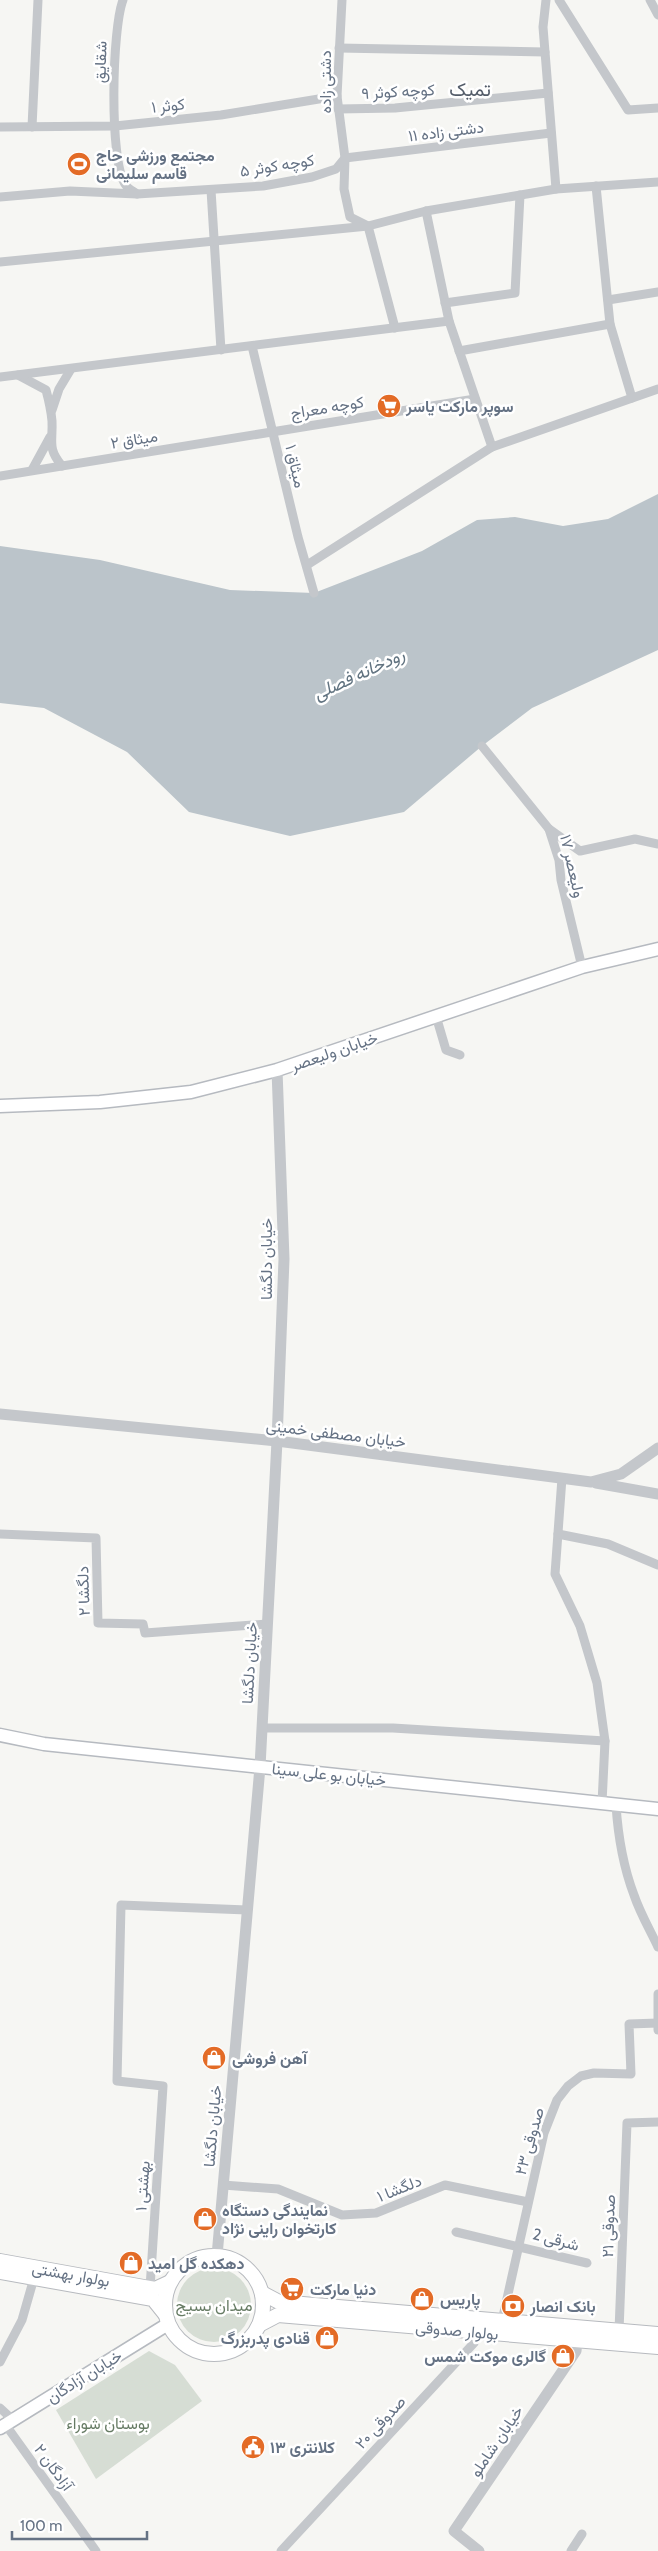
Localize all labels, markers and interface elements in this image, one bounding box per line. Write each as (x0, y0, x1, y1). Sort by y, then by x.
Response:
street label: شقایق (90, 41, 112, 83)
street label: دشتی زاده (316, 50, 336, 114)
district label: تمیک (449, 78, 491, 101)
street label: کوچه کوثر ۹ (361, 80, 435, 105)
street label: کوثر ۱ (150, 94, 186, 118)
street label: دشتی زاده ۱۱ (407, 117, 485, 147)
place label: مجتمع ورزشی حاج قاسم سلیمانی (96, 146, 215, 184)
street label: کوچه کوثر ۵ (238, 150, 316, 183)
sports icon: مجتمع ورزشی حاج قاسم سلیمانی (66, 151, 92, 177)
street label: کوچه معراج (289, 392, 365, 425)
supermarket icon: سوپر مارکت یاسر (376, 393, 402, 419)
place label: سوپر مارکت یاسر (405, 397, 514, 418)
street label: میثاق ۲ (109, 426, 159, 453)
street label: میثاق ۱ (281, 443, 310, 490)
water label: رودخانه فصلی (310, 643, 408, 705)
street label: ولیعصر ۱۷ (555, 833, 589, 900)
street label: خیابان ولیعصر (287, 1028, 381, 1076)
street label: خیابان دلگشا (257, 1218, 276, 1300)
street label: خیابان مصطفی خمینی (265, 1416, 407, 1453)
street label: دلگشا ۲ (73, 1566, 94, 1616)
street label: خیابان دلگشا (238, 1621, 261, 1705)
street label: خیابان بو علی سینا (271, 1759, 387, 1791)
shop icon: آهن فروشی (201, 2045, 227, 2071)
place label: آهن فروشی (232, 2049, 309, 2069)
street label: خیابان دلگشا (199, 2084, 226, 2168)
street label: صدوقی ۲۳ (511, 2105, 549, 2177)
street label: بهشتی ۱ (131, 2160, 155, 2212)
street label: دلگشا ۱ (374, 2171, 424, 2206)
street label: صدوقی ۲۱ (598, 2194, 620, 2258)
place label: نمایندگی دستگاه کارتخوان راینی نژاد (222, 2201, 337, 2239)
shop icon: نمایندگی دستگاه کارتخوان راینی نژاد (192, 2206, 218, 2232)
street label: شرقی 2 (530, 2224, 581, 2256)
shop icon: دهکده گل امید (118, 2250, 144, 2276)
place label: دهکده گل امید (148, 2254, 245, 2273)
street label: بولوار بهشتی (30, 2258, 111, 2292)
supermarket icon: دنیا مارکت (279, 2276, 305, 2302)
place label: دنیا مارکت (310, 2280, 376, 2300)
shop icon: پاریس (409, 2286, 435, 2312)
place label: پاریس (440, 2290, 480, 2311)
bank icon: بانک انصار (500, 2293, 526, 2319)
park label: میدان بسیج (176, 2296, 252, 2317)
place label: بانک انصار (529, 2297, 596, 2317)
street label: بولوار صدوقی (415, 2317, 499, 2345)
shop icon: قنادی پدربزرگ (314, 2325, 340, 2351)
place label: قنادی پدربزرگ (221, 2329, 310, 2350)
shop icon: گالری موکت شمس (550, 2343, 576, 2369)
street label: خیابان آزادگان (43, 2346, 126, 2408)
place label: گالری موکت شمس (424, 2347, 546, 2367)
street label: صدوقی ۲۰ (351, 2392, 410, 2453)
street label: خیابان شاملو (466, 2402, 528, 2481)
park label: بوستان شوراء (66, 2414, 150, 2434)
public building icon: کلانتری ۱۳ (240, 2434, 266, 2460)
place label: کلانتری ۱۳ (270, 2438, 335, 2458)
street label: آزادگان ۲ (29, 2440, 78, 2496)
scale bar (12, 2508, 148, 2540)
text: 100 m (20, 2517, 62, 2535)

